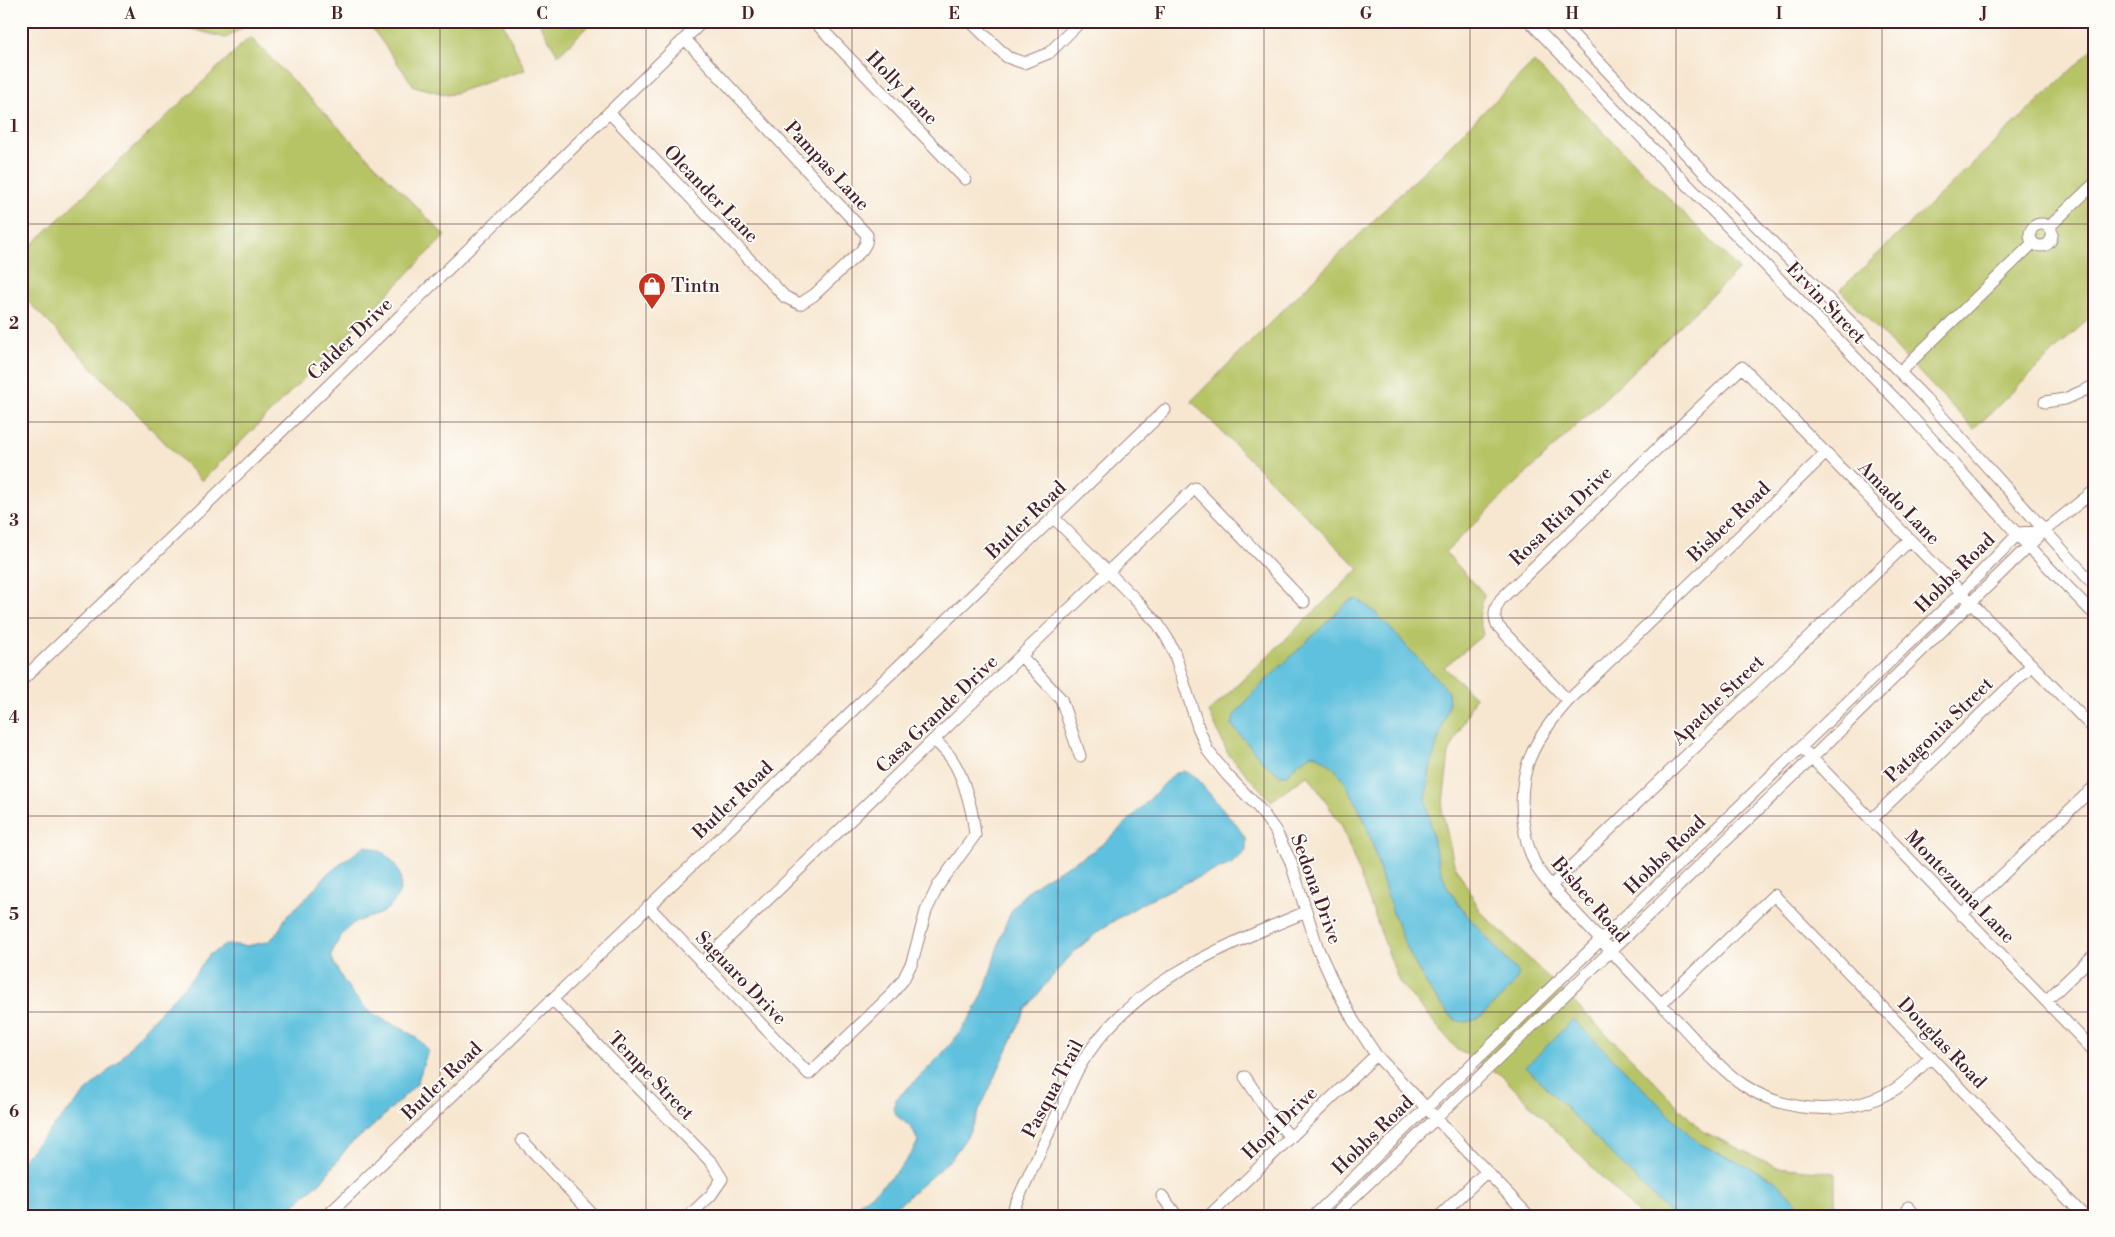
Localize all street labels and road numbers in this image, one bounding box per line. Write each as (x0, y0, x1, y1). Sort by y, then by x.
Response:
street label: Holly Lane (861, 46, 943, 130)
street label: Pampas Lane (779, 116, 875, 216)
street label: Oleander Lane (658, 140, 764, 248)
street label: Ervin Street (1781, 257, 1871, 349)
street label: Calder Drive (302, 292, 398, 386)
street label: Amado Lane (1852, 455, 1945, 550)
street label: Rosa Rita Drive (1505, 461, 1617, 571)
street label: Butler Road (980, 476, 1071, 565)
street label: Bisbee Road (1682, 476, 1776, 568)
street label: Hobbs Road (1910, 528, 2000, 618)
street label: Casa Grande Drive (871, 650, 1003, 778)
street label: Apache Street (1666, 650, 1770, 751)
street label: Patagonia Street (1880, 672, 1998, 788)
street label: Butler Road (687, 756, 778, 845)
street label: Hobbs Road (1619, 810, 1711, 900)
street label: Montezuma Lane (1900, 825, 2020, 949)
street label: Sedona Drive (1285, 831, 1347, 947)
street label: Bisbee Road (1546, 851, 1634, 948)
street label: Saguaro Drive (690, 926, 792, 1030)
street label: Douglas Road (1893, 992, 1992, 1094)
street label: Tempe Street (603, 1027, 699, 1126)
street label: Pasqua Trail (1017, 1035, 1089, 1142)
street label: Butler Road (396, 1037, 487, 1126)
street label: Hopi Drive (1237, 1081, 1323, 1165)
street label: Hobbs Road (1327, 1090, 1419, 1180)

